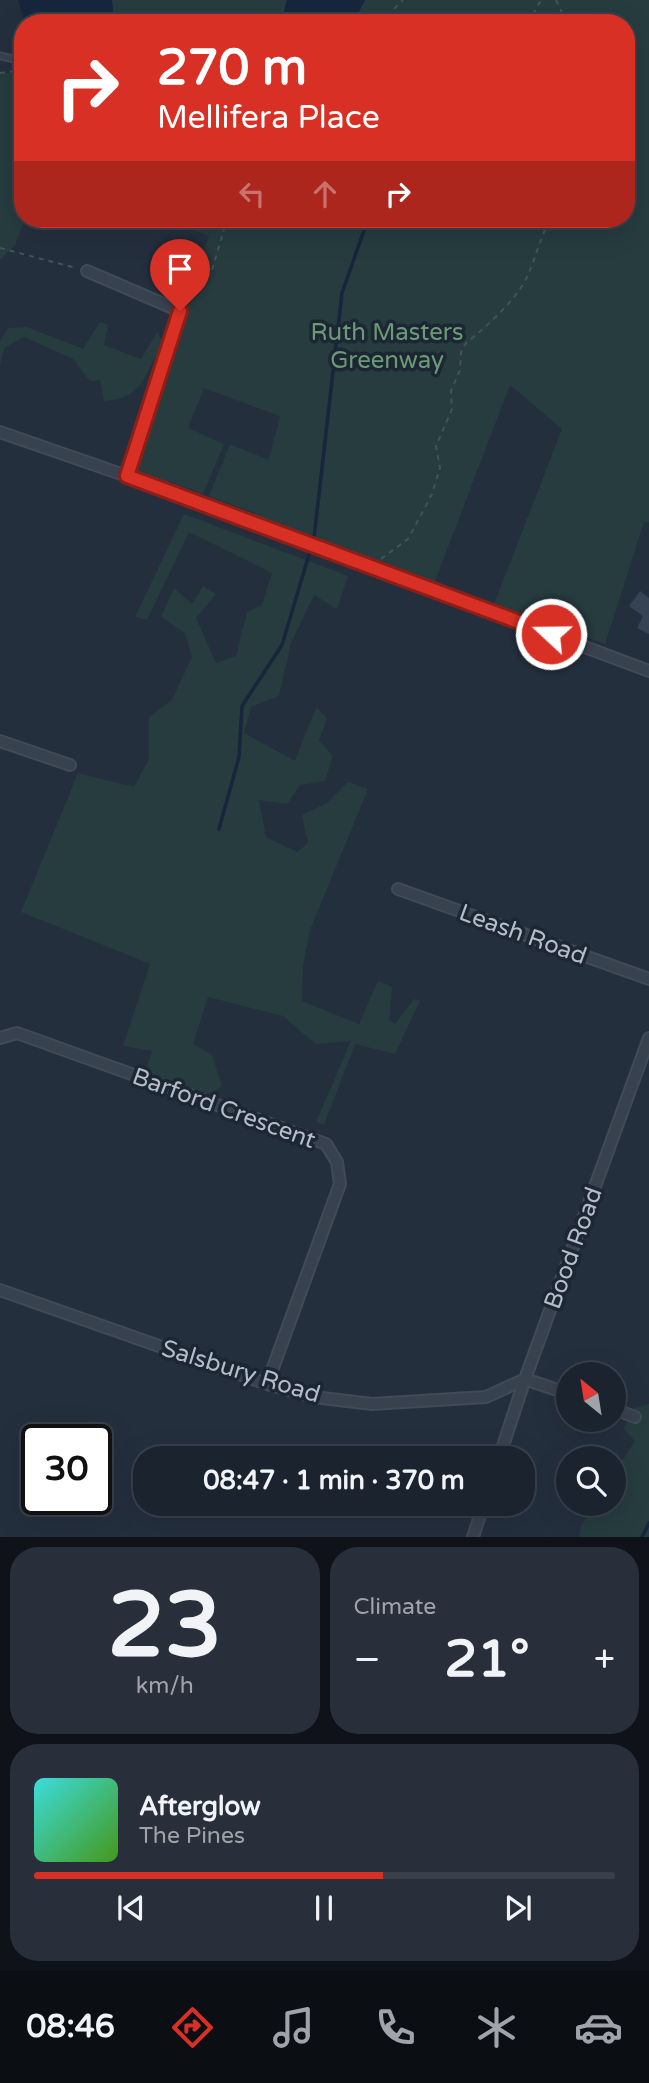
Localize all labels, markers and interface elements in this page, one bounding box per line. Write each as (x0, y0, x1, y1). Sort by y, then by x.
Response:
text: 270 m (157, 39, 307, 98)
icon: right (42, 42, 133, 133)
text: Mellifera Place (157, 99, 380, 137)
icon: left (233, 175, 271, 213)
icon: ahead (306, 175, 344, 213)
icon: right (379, 175, 417, 213)
pin (150, 239, 210, 311)
icon: arrive (161, 250, 199, 288)
park label: Ruth Masters Greenway (310, 318, 464, 375)
position arrow (514, 597, 588, 671)
street label: Leash Road (455, 898, 591, 971)
street label: Barford Crescent (128, 1062, 319, 1155)
street label: Bood Road (538, 1183, 609, 1313)
street label: Salsbury Road (158, 1334, 324, 1409)
north arrow (556, 1362, 626, 1432)
map controls (556, 1362, 626, 1516)
speed limit sign: 30 (21, 1424, 112, 1515)
button: search (556, 1446, 626, 1516)
text: 08:47 · 1 min · 370 m (203, 1465, 465, 1496)
text: 23 (108, 1571, 222, 1681)
text: Climate (354, 1593, 436, 1621)
text: 21° (445, 1628, 530, 1691)
text: − (354, 1637, 381, 1683)
text: + (594, 1637, 615, 1683)
text: km/h (136, 1672, 194, 1700)
text: Afterglow (139, 1791, 261, 1822)
text: The Pines (139, 1822, 245, 1850)
icon: previous (112, 1889, 150, 1927)
icon: pause (305, 1889, 343, 1927)
icon: next (499, 1889, 537, 1927)
icon: directions (168, 2003, 217, 2052)
icon: music (269, 2003, 318, 2052)
icon: phone (371, 2003, 420, 2052)
icon: climate (472, 2003, 521, 2052)
icon: car (574, 2003, 623, 2052)
text: 08:46 (26, 2008, 115, 2046)

